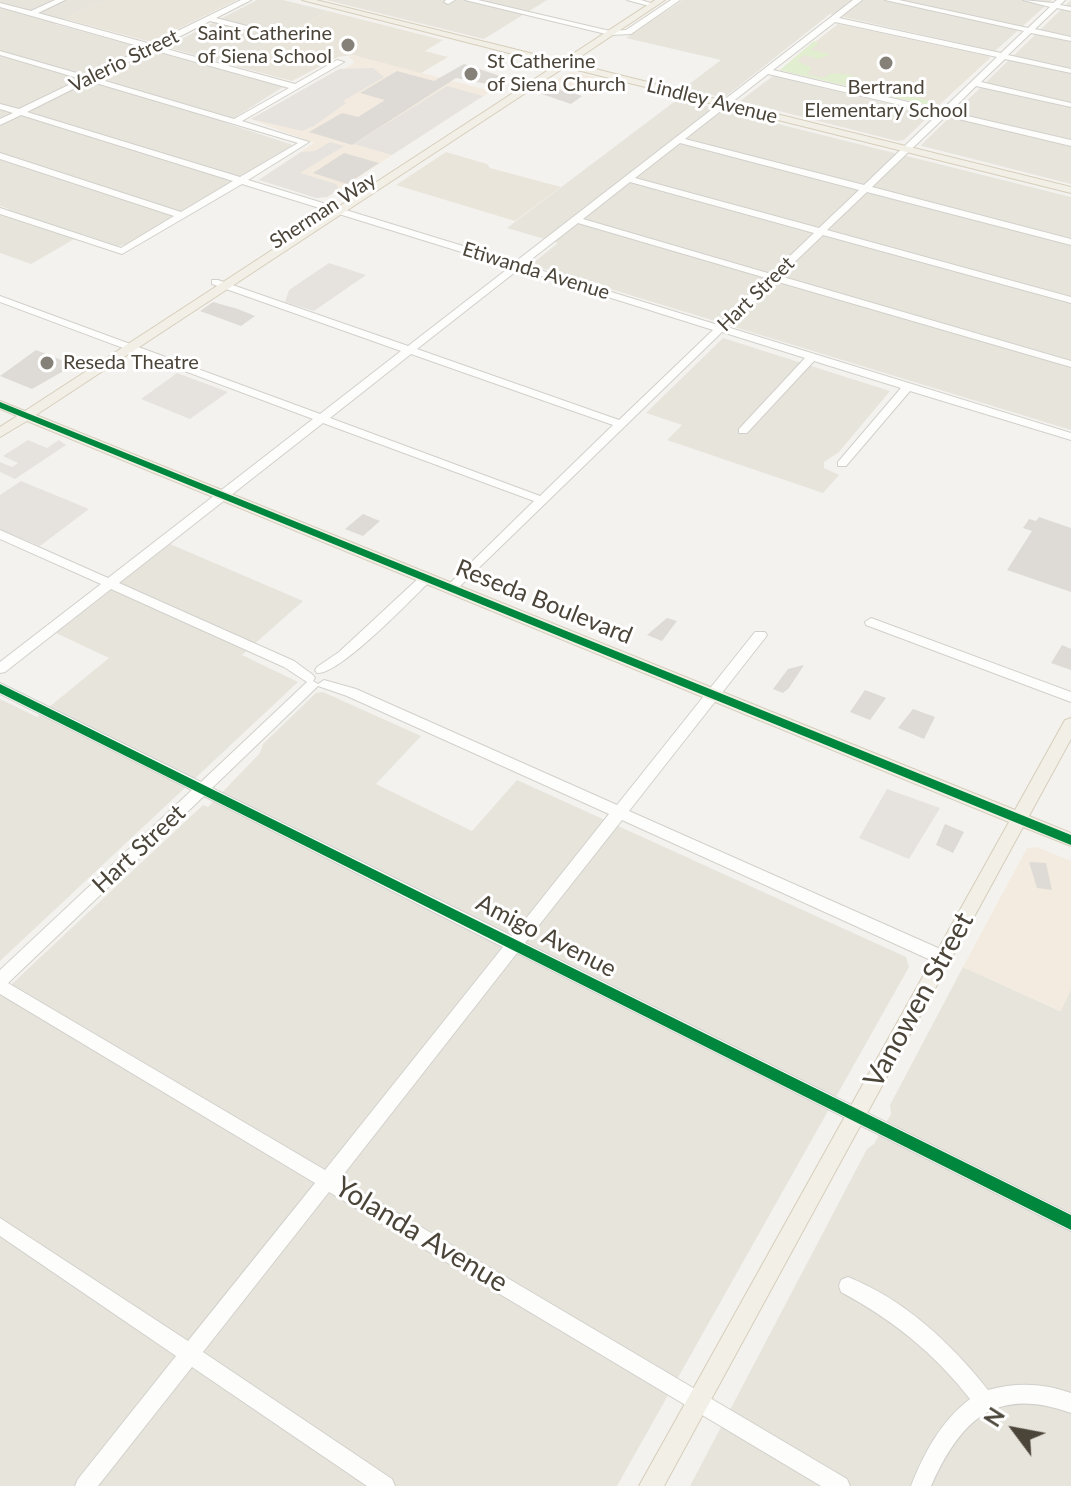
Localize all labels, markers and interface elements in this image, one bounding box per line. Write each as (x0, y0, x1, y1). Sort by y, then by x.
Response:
place label: Saint Catherine of Siena School (197, 22, 332, 69)
street label: Valerio Street (65, 24, 183, 98)
marker: Saint Catherine of Siena School (339, 36, 357, 54)
place label: St Catherine of Siena Church (487, 50, 626, 97)
marker: Bertrand Elementary School (877, 54, 895, 72)
marker: St Catherine of Siena Church (462, 65, 480, 83)
street label: Lindley Avenue (644, 73, 780, 129)
place label: Bertrand Elementary School (804, 76, 968, 123)
street label: Sherman Way (265, 168, 381, 254)
street label: Etiwanda Avenue (460, 237, 612, 305)
street label: Hart Street (713, 252, 799, 336)
place label: Reseda Theatre (63, 351, 199, 375)
marker: Reseda Theatre (38, 354, 56, 372)
street label: Reseda Boulevard (452, 553, 636, 651)
street label: Hart Street (87, 799, 191, 899)
street label: Amigo Avenue (471, 888, 621, 984)
street label: Vanowen Street (857, 906, 981, 1094)
street label: Yolanda Avenue (328, 1170, 514, 1300)
north arrow (975, 1390, 1055, 1470)
text: N (978, 1403, 1010, 1431)

